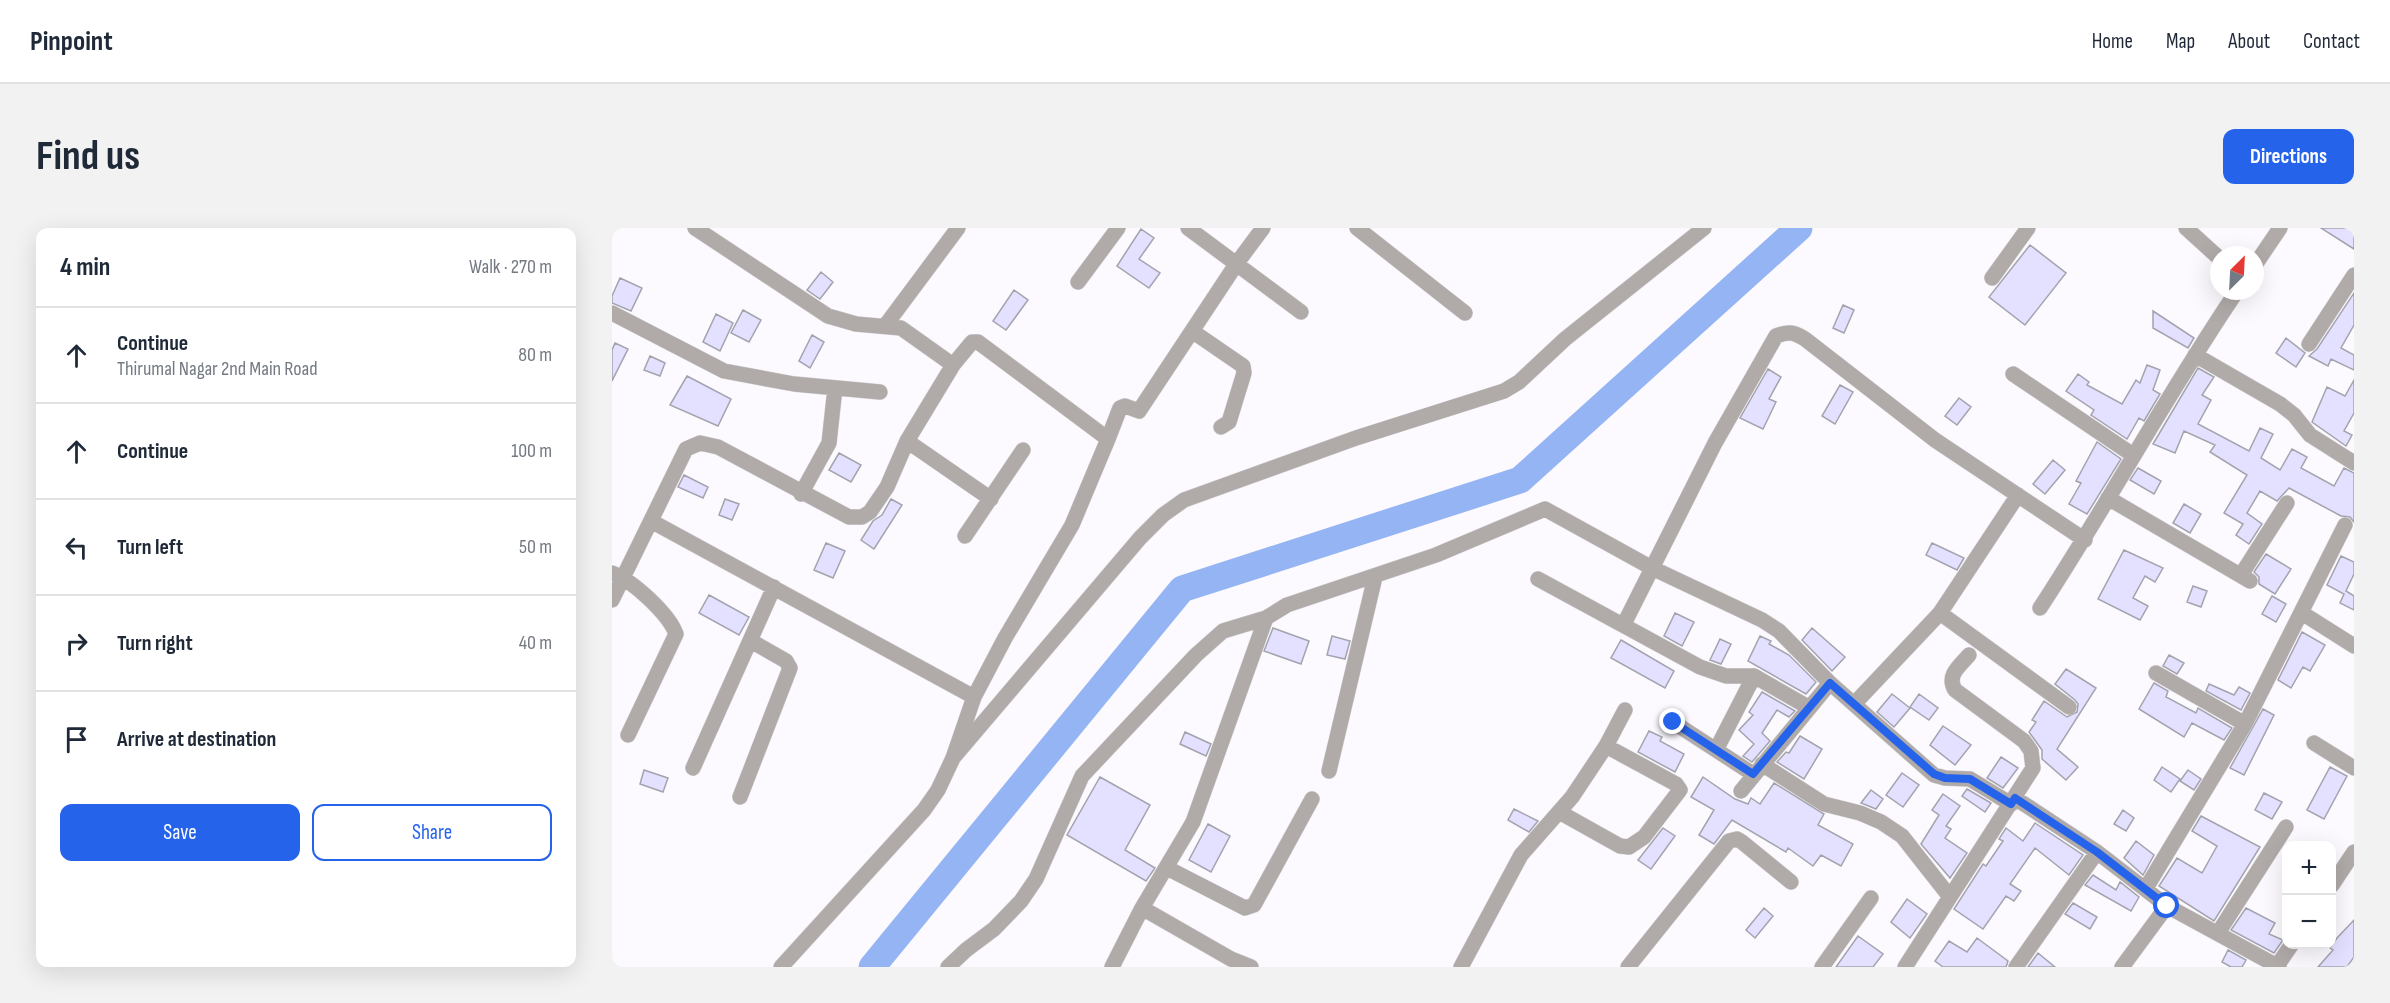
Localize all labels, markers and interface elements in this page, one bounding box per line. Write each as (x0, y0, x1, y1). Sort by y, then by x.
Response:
text: Pinpoint (30, 25, 113, 58)
text: Home (2092, 29, 2133, 54)
text: Map (2166, 29, 2195, 54)
text: About (2228, 29, 2270, 54)
text: Contact (2303, 29, 2360, 54)
button: Directions (2223, 129, 2354, 184)
text: Find us (36, 131, 140, 182)
north arrow (2210, 246, 2264, 300)
text: 4 min (60, 252, 110, 283)
text: Walk · 270 m (469, 255, 552, 279)
text: Continue (117, 330, 188, 357)
icon: ahead (60, 339, 93, 372)
text: 80 m (518, 343, 552, 367)
text: Thirumal Nagar 2nd Main Road (117, 357, 318, 381)
icon: ahead (60, 435, 93, 468)
text: Continue (117, 438, 188, 465)
text: 100 m (511, 439, 552, 463)
icon: left (60, 531, 93, 564)
text: Turn left (117, 534, 183, 561)
text: 50 m (519, 535, 552, 559)
icon: right (60, 627, 93, 660)
text: Turn right (117, 630, 193, 657)
text: 40 m (519, 631, 552, 655)
route end (1659, 708, 1685, 734)
icon: arrive (60, 723, 93, 756)
text: Arrive at destination (117, 726, 276, 753)
button: Save (60, 804, 300, 861)
button: Share (312, 804, 552, 861)
map controls (2282, 841, 2336, 949)
button: + (2282, 841, 2336, 895)
route start (2153, 892, 2179, 918)
button: − (2282, 895, 2336, 949)

